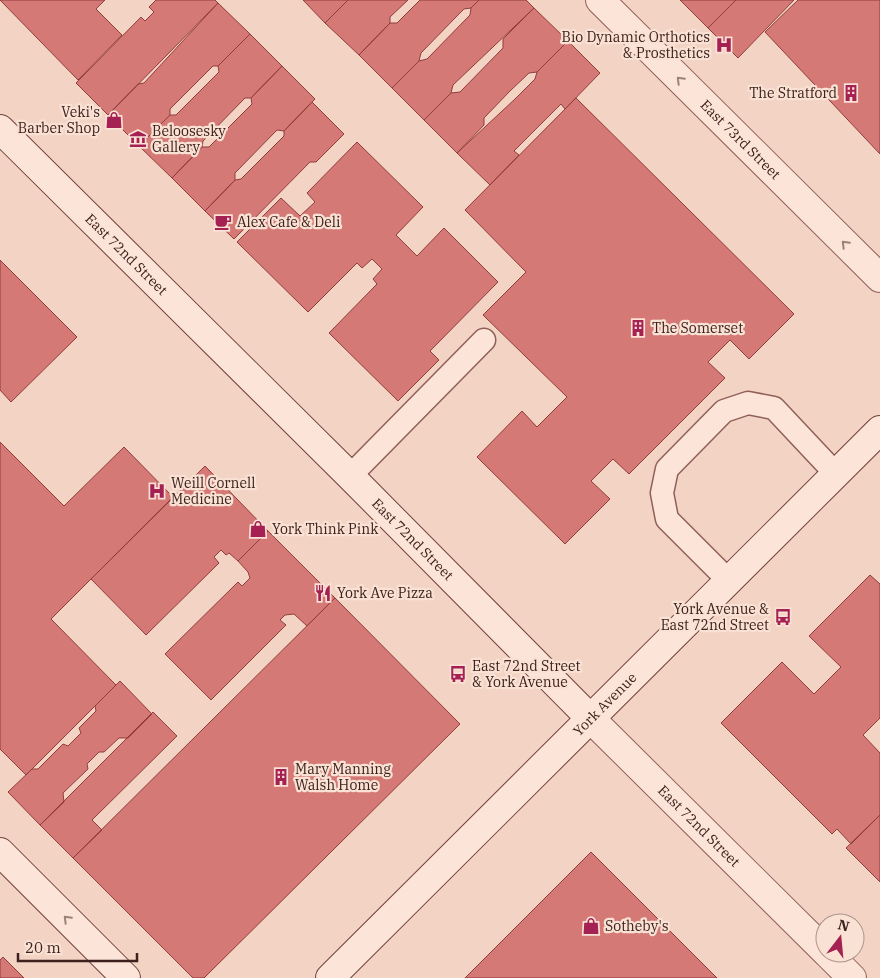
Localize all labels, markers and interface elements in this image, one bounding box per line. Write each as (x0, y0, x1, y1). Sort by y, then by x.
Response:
place label: Bio Dynamic Orthotics & Prosthetics (562, 28, 710, 62)
hospital icon: Bio Dynamic Orthotics & Prosthetics (714, 35, 734, 55)
one-way arrow (677, 77, 686, 86)
building icon: The Stratford (841, 83, 861, 103)
place label: The Stratford (749, 84, 837, 102)
street label: East 73rd Street (697, 96, 784, 183)
place label: Veki's Barber Shop (18, 103, 100, 137)
shop icon: Veki's Barber Shop (104, 110, 124, 130)
place label: Beloosesky Gallery (152, 122, 226, 156)
museum icon: Beloosesky Gallery (128, 129, 148, 149)
street label: East 72nd Street (82, 210, 171, 299)
cafe icon: Alex Cafe & Deli (213, 212, 233, 232)
place label: Alex Cafe & Deli (237, 213, 340, 231)
one-way arrow (842, 241, 851, 250)
building icon: The Somerset (628, 318, 648, 338)
place label: The Somerset (652, 319, 743, 337)
place label: Weill Cornell Medicine (171, 474, 255, 508)
hospital icon: Weill Cornell Medicine (147, 481, 167, 501)
street label: East 72nd Street (368, 494, 457, 584)
shop icon: York Think Pink (248, 519, 268, 539)
place label: York Think Pink (272, 520, 379, 538)
restaurant icon: York Ave Pizza (313, 583, 333, 603)
place label: York Ave Pizza (337, 584, 433, 602)
place label: York Avenue & East 72nd Street (661, 600, 769, 634)
bus stop icon: York Avenue & East 72nd Street (773, 607, 793, 627)
place label: East 72nd Street & York Avenue (472, 657, 580, 691)
bus stop icon: East 72nd Street & York Avenue (448, 664, 468, 684)
street label: York Avenue (569, 669, 641, 740)
place label: Mary Manning Walsh Home (295, 760, 391, 794)
building icon: Mary Manning Walsh Home (271, 767, 291, 787)
street label: East 72nd Street (654, 781, 744, 871)
north arrow (815, 913, 865, 963)
one-way arrow (64, 915, 73, 924)
text: N (836, 915, 851, 936)
shop icon: Sotheby's (581, 916, 601, 936)
place label: Sotheby's (605, 917, 669, 935)
scale bar (18, 930, 136, 962)
text: 20 m (25, 938, 61, 957)

